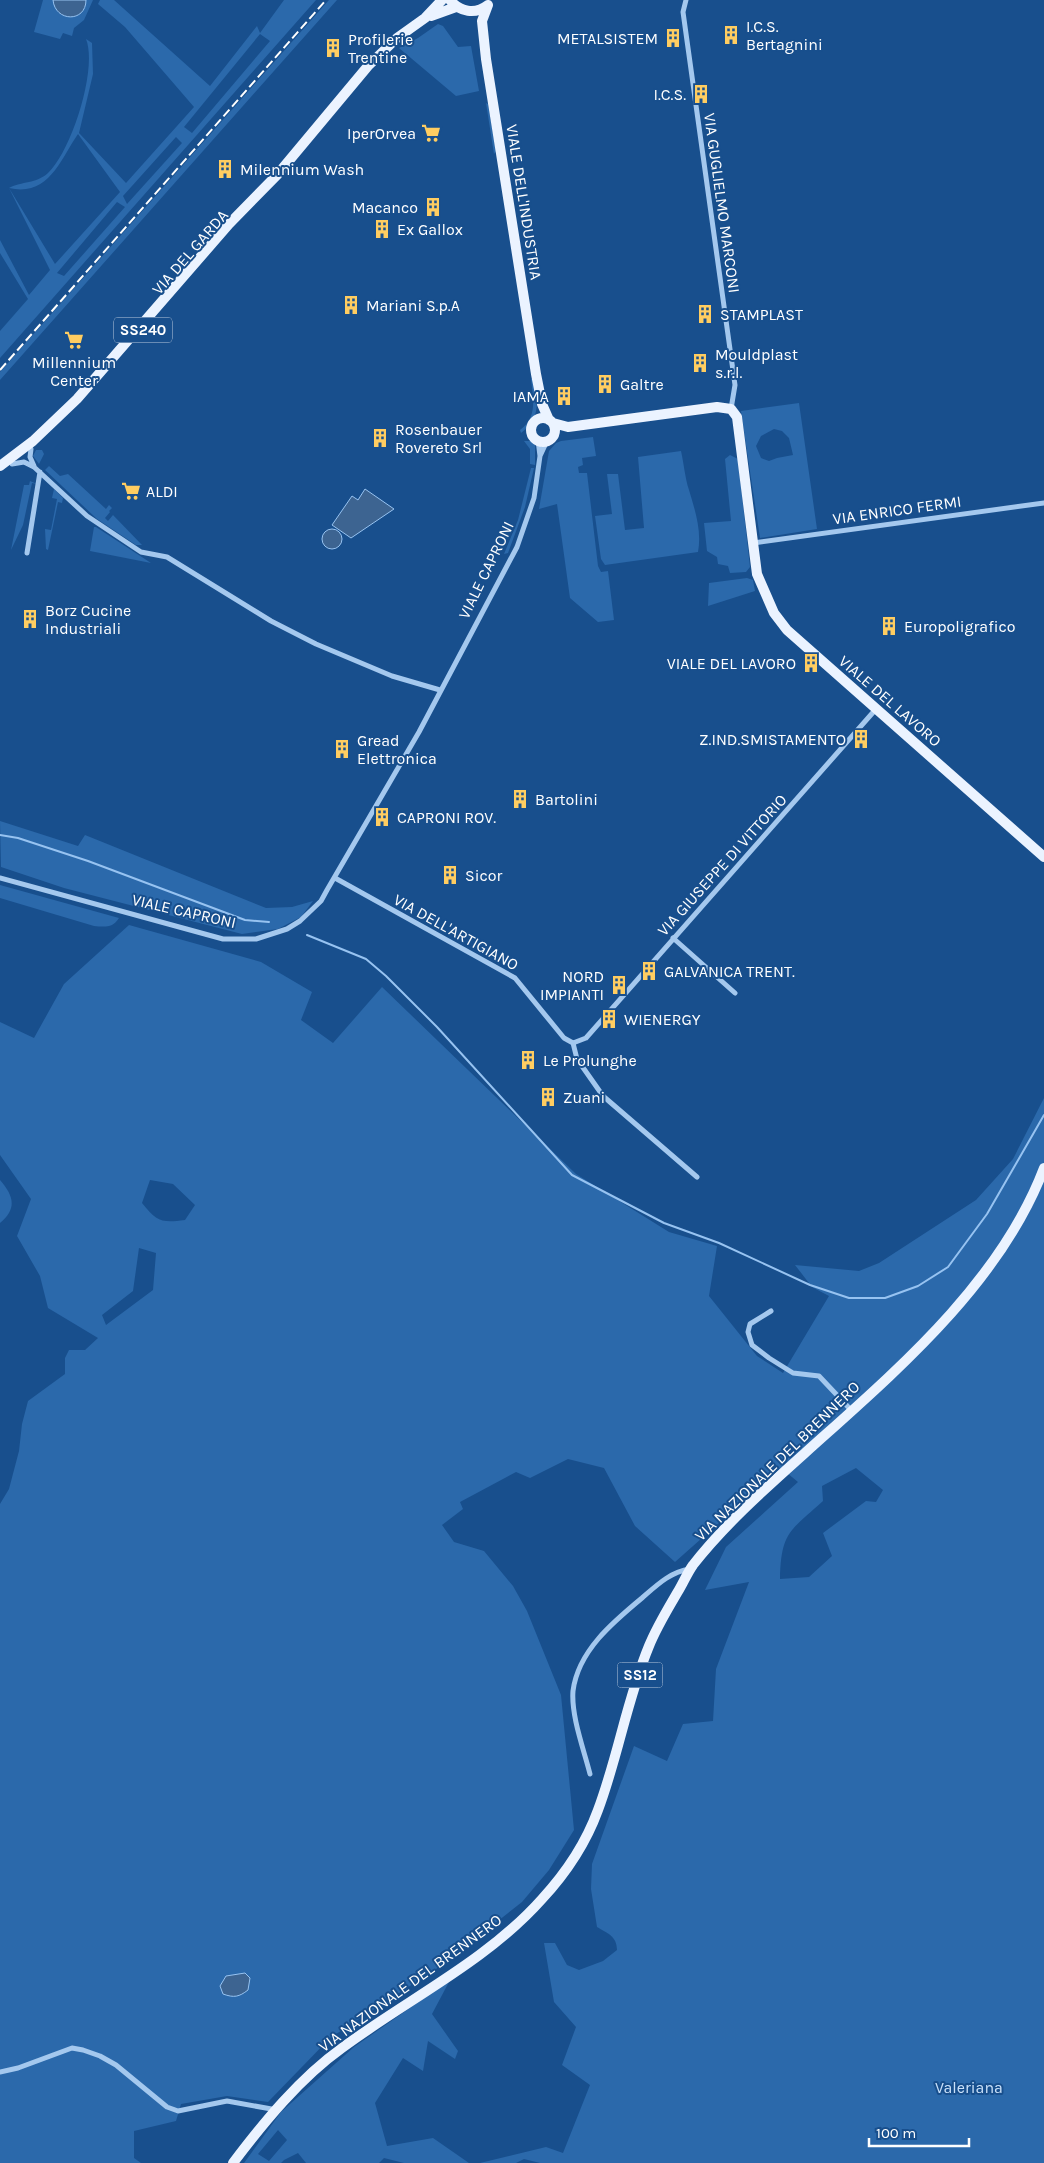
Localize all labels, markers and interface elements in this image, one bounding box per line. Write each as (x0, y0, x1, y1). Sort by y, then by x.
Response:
place label: I.C.S. Bertagnini (746, 17, 823, 54)
building icon: I.C.S. Bertagnini (720, 24, 742, 46)
building icon: METALSISTEM (662, 27, 684, 49)
place label: METALSISTEM (557, 29, 658, 48)
place label: Profilerie Trentine (348, 30, 413, 67)
building icon: Profilerie Trentine (322, 37, 344, 59)
building icon: I.C.S. (690, 83, 712, 105)
place label: I.C.S. (653, 85, 686, 104)
street label: VIA GUGLIELMO MARCONI (700, 112, 744, 294)
supermarket icon: IperOrvea (420, 122, 442, 144)
street label: VIALE DELL'INDUSTRIA (502, 123, 546, 281)
place label: IperOrvea (347, 124, 416, 143)
building icon: Milennium Wash (214, 158, 236, 180)
place label: Milennium Wash (240, 160, 364, 179)
building icon: Macanco (422, 196, 444, 218)
place label: Macanco (352, 198, 418, 217)
street label: VIA DEL GARDA (148, 206, 232, 298)
building icon: Ex Gallox (371, 218, 393, 240)
place label: Ex Gallox (397, 220, 463, 239)
building icon: Mariani S.p.A (340, 294, 362, 316)
place label: Mariani S.p.A (366, 296, 460, 315)
building icon: STAMPLAST (694, 303, 716, 325)
place label: STAMPLAST (720, 305, 803, 324)
road number: SS240 (114, 318, 172, 342)
supermarket icon: Millennium Center (63, 329, 85, 351)
place label: Mouldplast s.r.l. (715, 345, 798, 382)
building icon: Mouldplast s.r.l. (689, 352, 711, 374)
place label: Millennium Center (32, 353, 116, 390)
building icon: Galtre (594, 373, 616, 395)
place label: Galtre (620, 375, 664, 394)
building icon: IAMA (553, 385, 575, 407)
place label: IAMA (513, 387, 549, 406)
place label: Rosenbauer Rovereto Srl (395, 420, 482, 457)
building icon: Rosenbauer Rovereto Srl (369, 427, 391, 449)
supermarket icon: ALDI (120, 480, 142, 502)
place label: ALDI (146, 482, 178, 501)
street label: VIA ENRICO FERMI (831, 492, 963, 528)
street label: VIALE CAPRONI (454, 518, 518, 622)
place label: Borz Cucine Industriali (45, 601, 131, 638)
building icon: Borz Cucine Industriali (19, 608, 41, 630)
building icon: Europoligrafico (878, 615, 900, 637)
place label: Europoligrafico (904, 617, 1015, 636)
street label: VIALE DEL LAVORO (835, 651, 945, 751)
building icon: VIALE DEL LAVORO (800, 652, 822, 674)
place label: VIALE DEL LAVORO (667, 654, 796, 673)
building icon: Z.IND.SMISTAMENTO (850, 728, 872, 750)
place label: Z.IND.SMISTAMENTO (699, 730, 846, 749)
place label: Gread Elettronica (357, 731, 437, 768)
building icon: Gread Elettronica (331, 738, 353, 760)
building icon: Bartolini (509, 788, 531, 810)
place label: Bartolini (535, 790, 598, 809)
street label: VIA GIUSEPPE DI VITTORIO (653, 790, 791, 940)
building icon: CAPRONI ROV. (371, 806, 393, 828)
place label: CAPRONI ROV. (397, 808, 496, 827)
building icon: Sicor (439, 864, 461, 886)
place label: Sicor (465, 866, 502, 885)
street label: VIALE CAPRONI (130, 890, 238, 932)
street label: VIA DELL'ARTIGIANO (390, 890, 522, 974)
building icon: GALVANICA TRENT. (638, 960, 660, 982)
place label: GALVANICA TRENT. (664, 962, 795, 981)
place label: NORD IMPIANTI (540, 967, 604, 1004)
building icon: NORD IMPIANTI (608, 974, 630, 996)
building icon: WIENERGY (598, 1008, 620, 1030)
place label: WIENERGY (624, 1010, 701, 1029)
building icon: Le Prolunghe (517, 1049, 539, 1071)
place label: Le Prolunghe (543, 1051, 637, 1070)
building icon: Zuani (537, 1086, 559, 1108)
place label: Zuani (563, 1088, 605, 1107)
street label: VIA NAZIONALE DEL BRENNERO (691, 1377, 863, 1545)
road number: SS12 (618, 1662, 662, 1688)
street label: VIA NAZIONALE DEL BRENNERO (315, 1910, 505, 2056)
park label: Valeriana (935, 2078, 1003, 2097)
scale bar (869, 2116, 969, 2148)
text: 100 m (876, 2124, 916, 2142)

